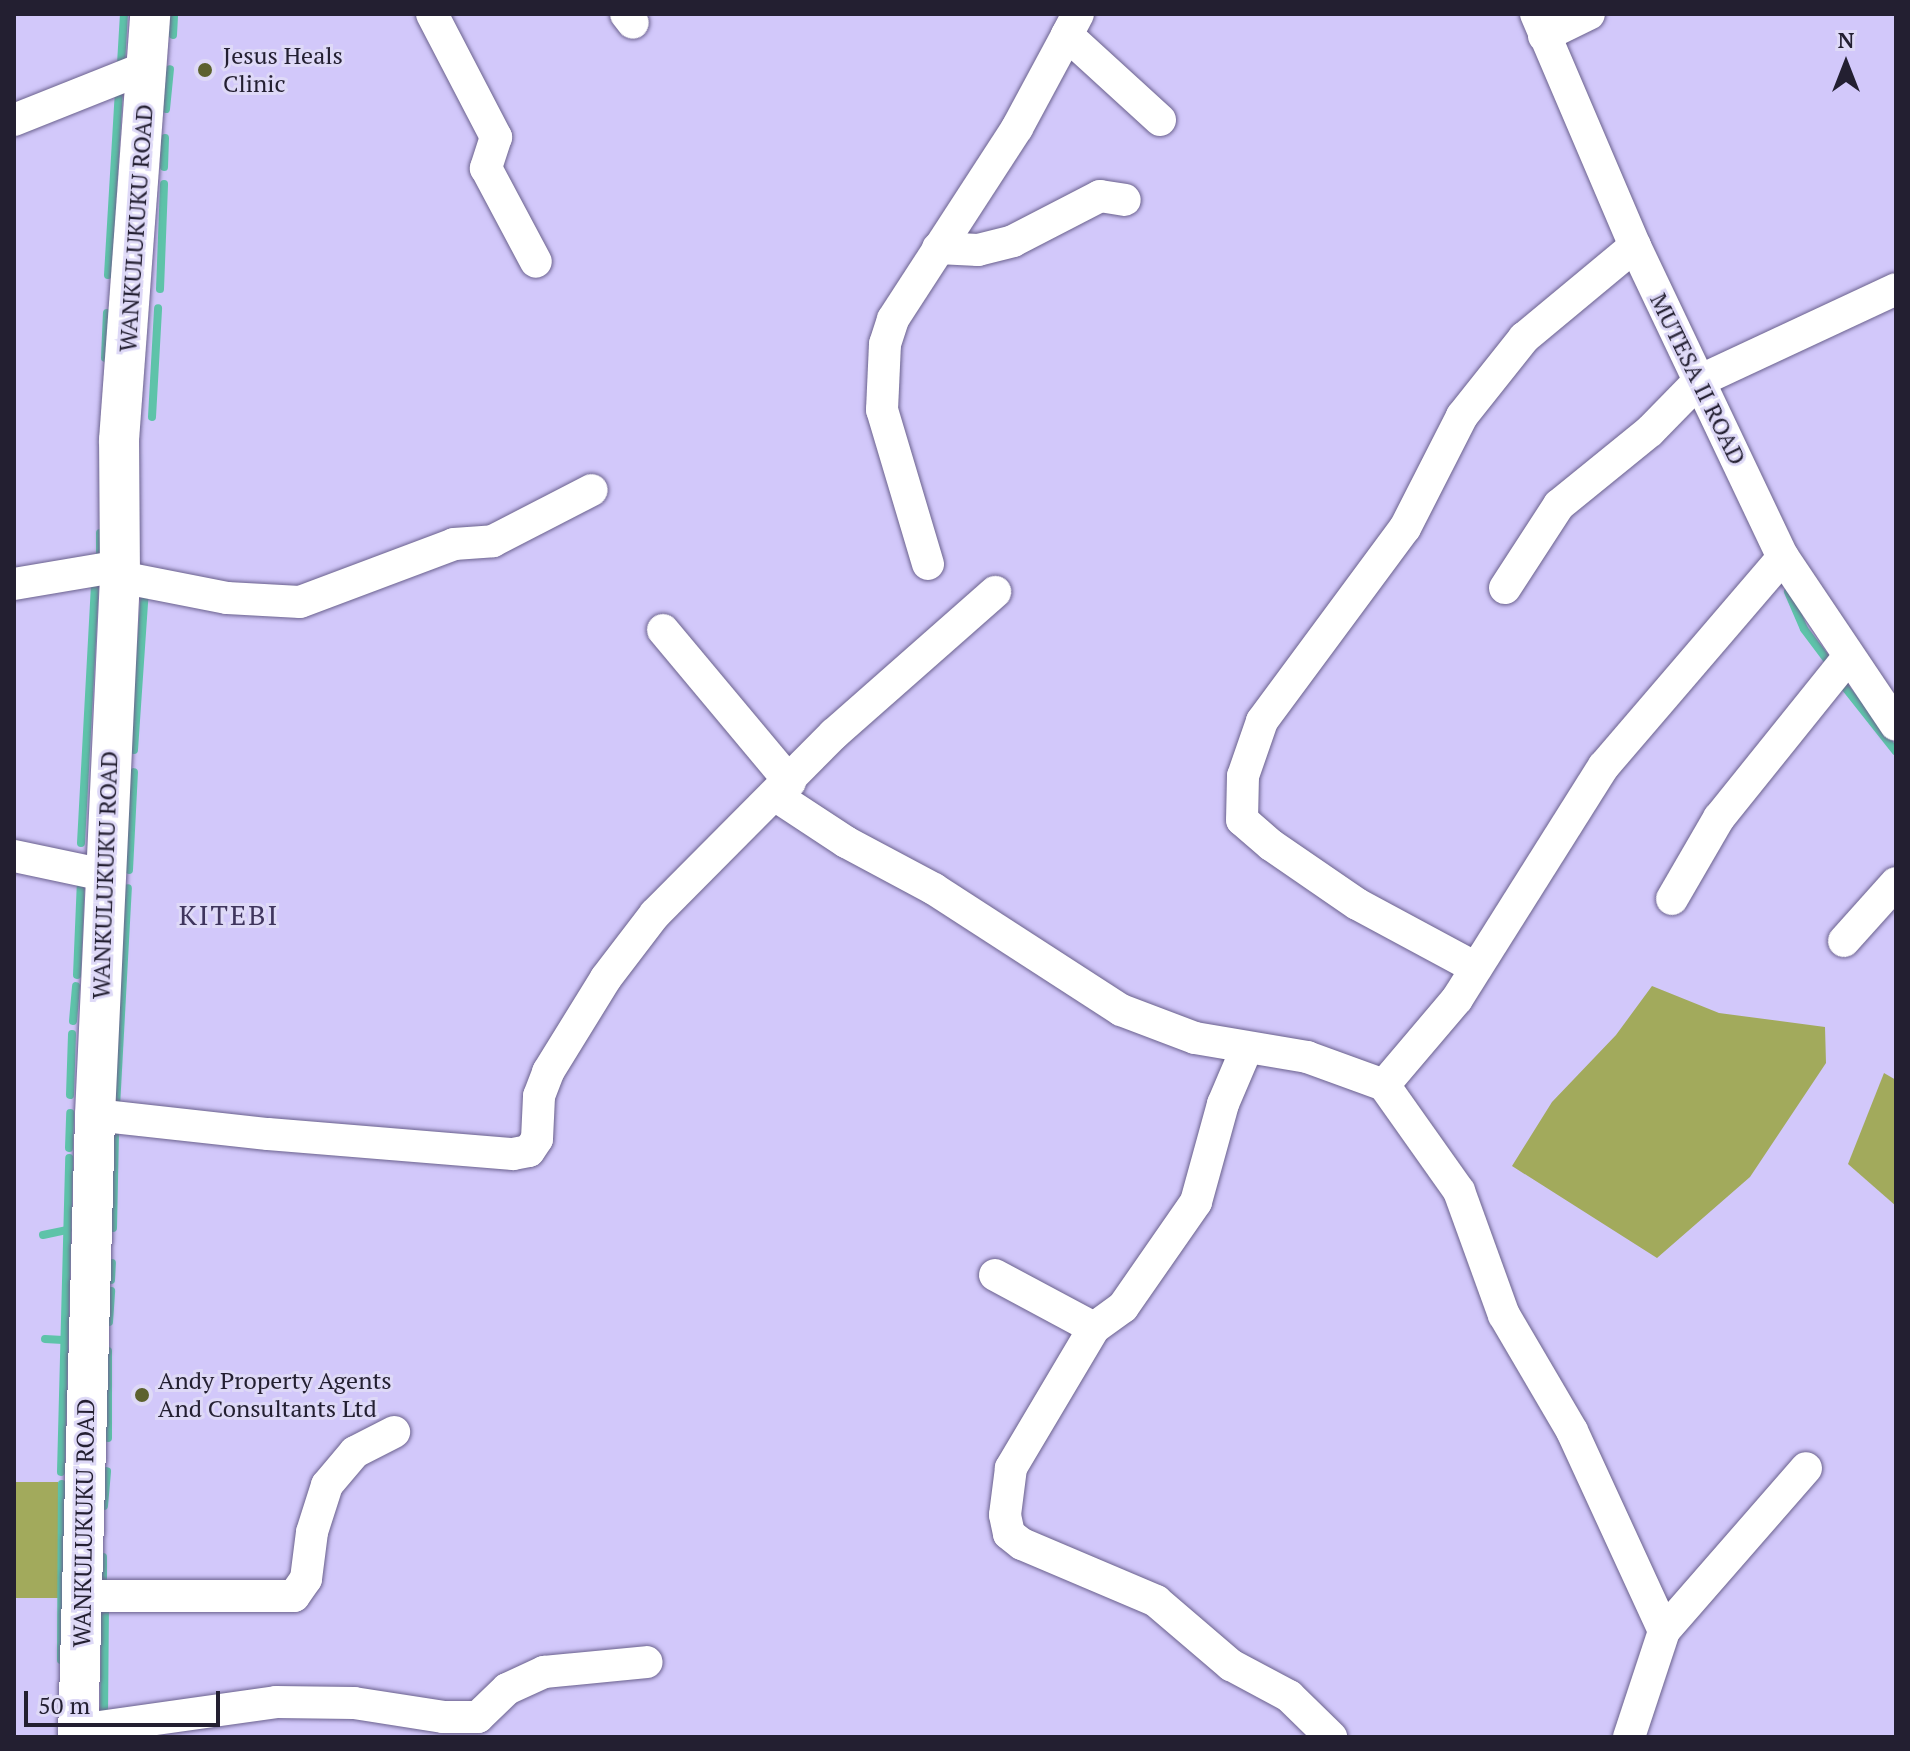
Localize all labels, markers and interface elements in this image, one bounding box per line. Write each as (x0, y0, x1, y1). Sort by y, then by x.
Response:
north arrow (1806, 24, 1886, 104)
text: N (1838, 25, 1854, 54)
place label: Jesus Heals Clinic (223, 42, 343, 98)
marker: Jesus Heals Clinic (194, 59, 216, 81)
street label: WANKULUKUKU ROAD (113, 103, 159, 353)
street label: MUTESA II ROAD (1644, 288, 1752, 470)
street label: WANKULUKUKU ROAD (86, 750, 124, 1000)
district label: KITEBI (179, 898, 279, 932)
place label: Andy Property Agents And Consultants Ltd (158, 1367, 392, 1423)
marker: Andy Property Agents And Consultants Ltd (133, 1386, 151, 1404)
street label: WANKULUKUKU ROAD (67, 1398, 101, 1648)
scale bar (28, 1675, 224, 1725)
text: 50 m (38, 1689, 90, 1721)

